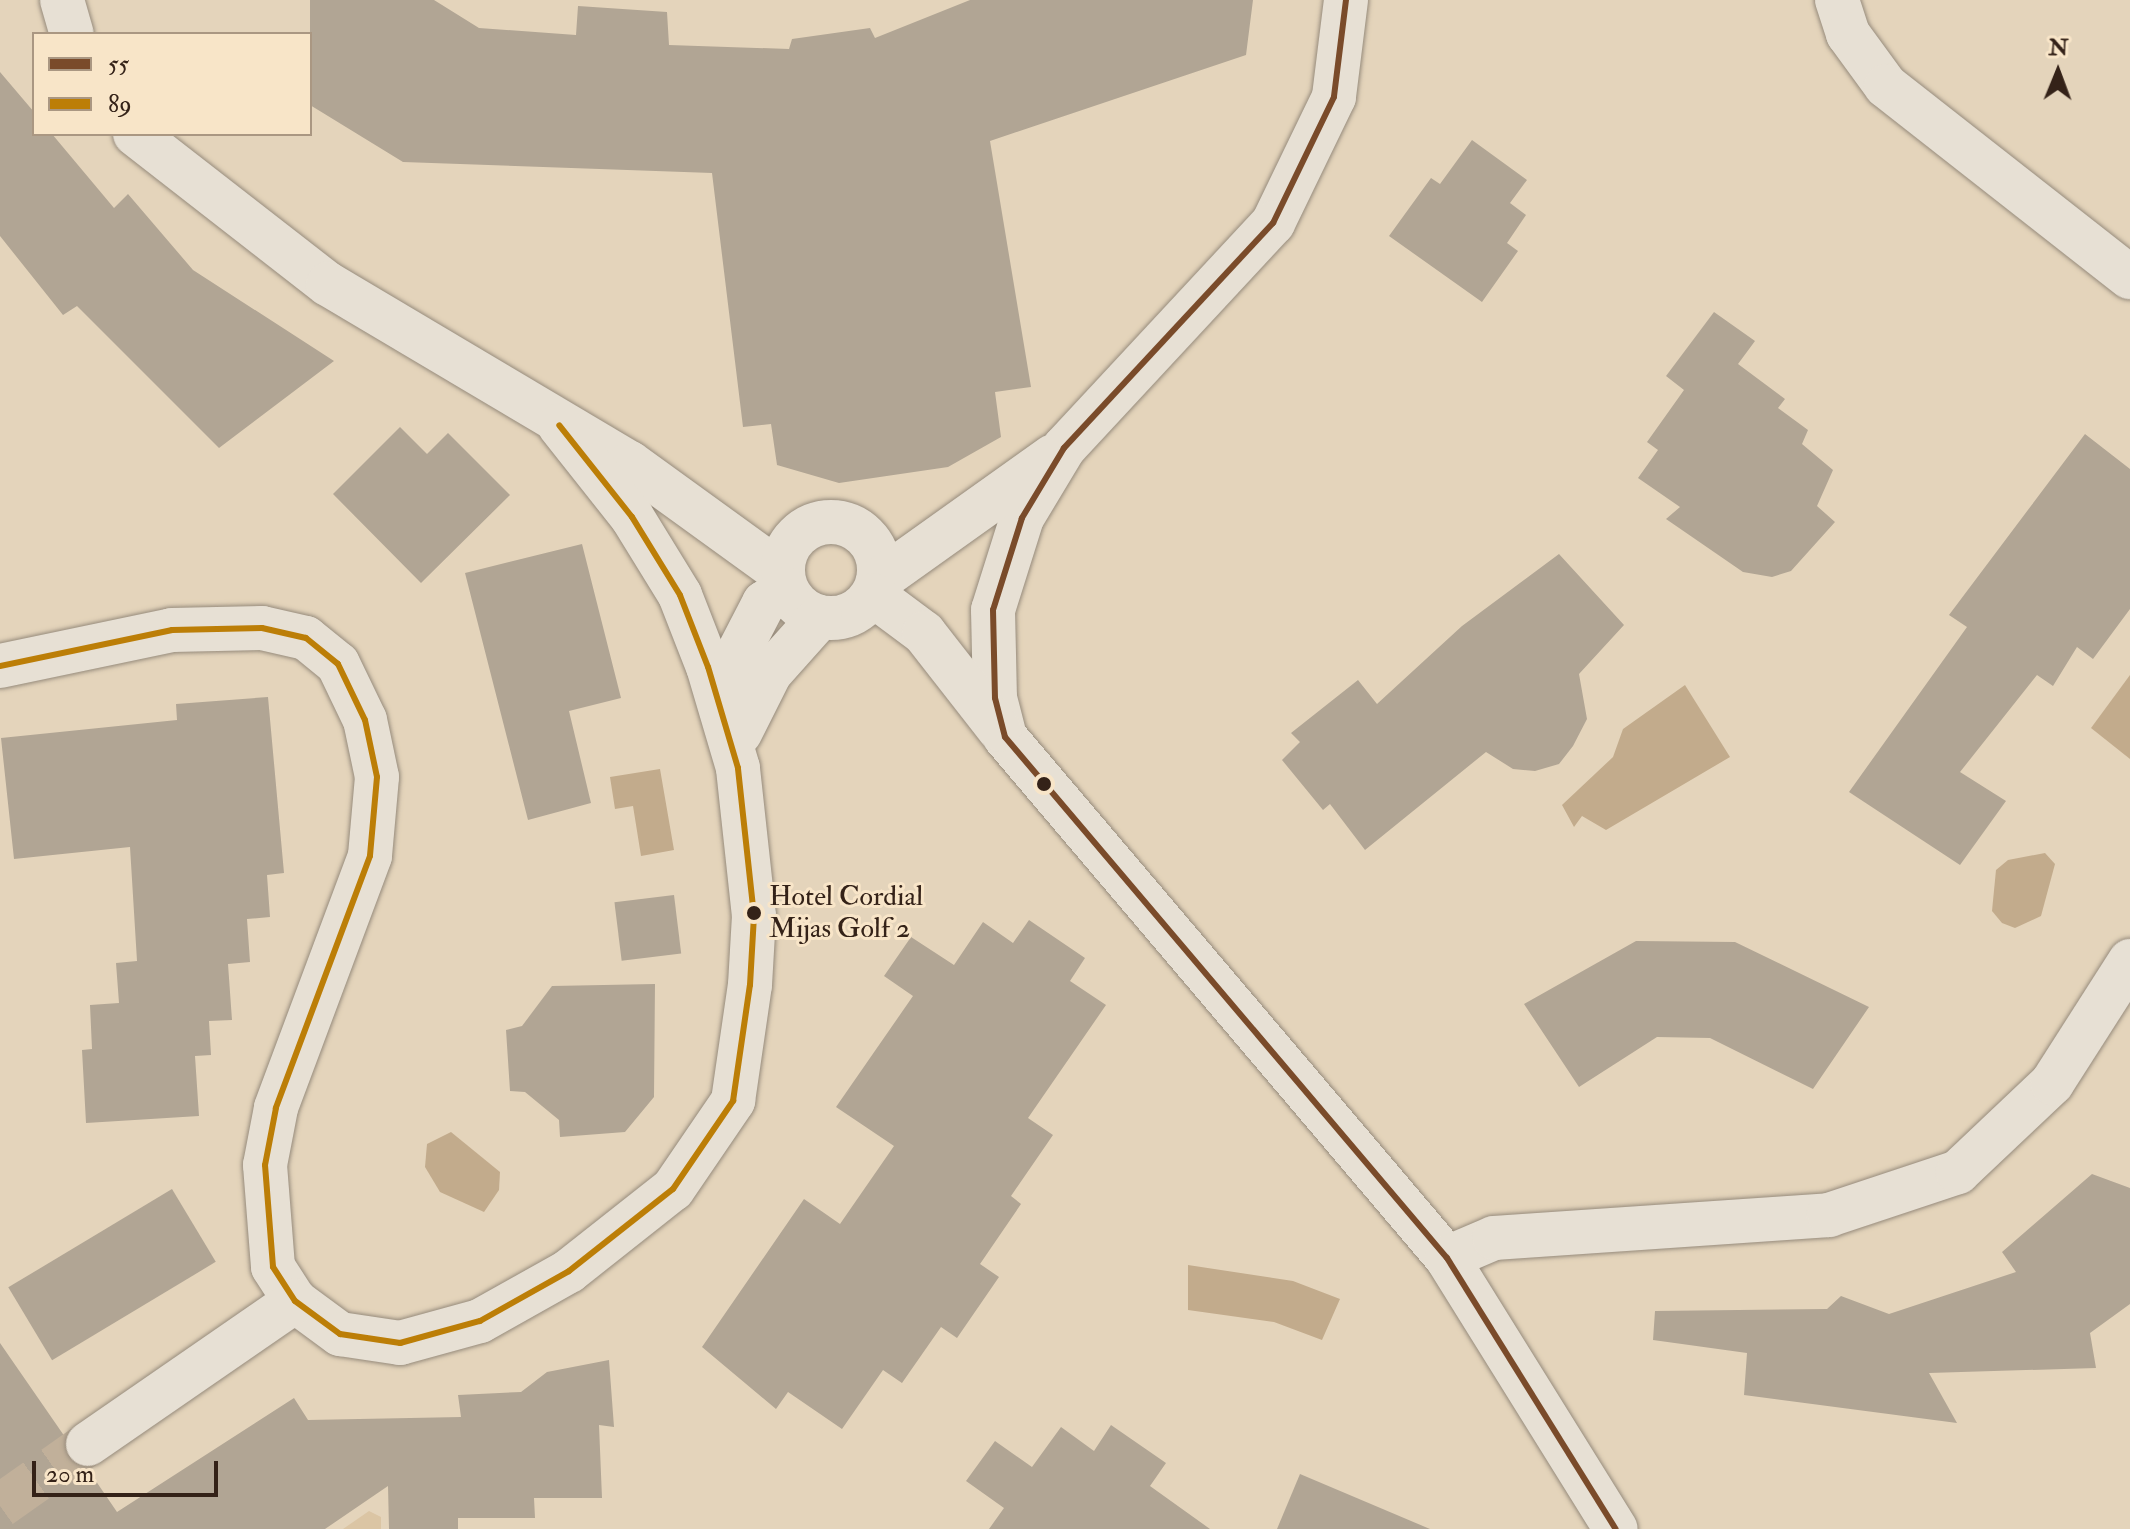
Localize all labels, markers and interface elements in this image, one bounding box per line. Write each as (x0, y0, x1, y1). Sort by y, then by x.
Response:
legend (32, 32, 312, 136)
north arrow (2018, 32, 2098, 112)
text: N (2048, 34, 2069, 62)
text: 55 (108, 49, 129, 80)
text: 89 (108, 89, 132, 120)
unlabelled marker (1036, 776, 1052, 792)
place label: Hotel Cordial Mijas Golf 2 (769, 880, 923, 946)
marker: Hotel Cordial Mijas Golf 2 (746, 905, 762, 921)
scale bar (36, 1445, 222, 1495)
text: 20 m (46, 1459, 94, 1490)

